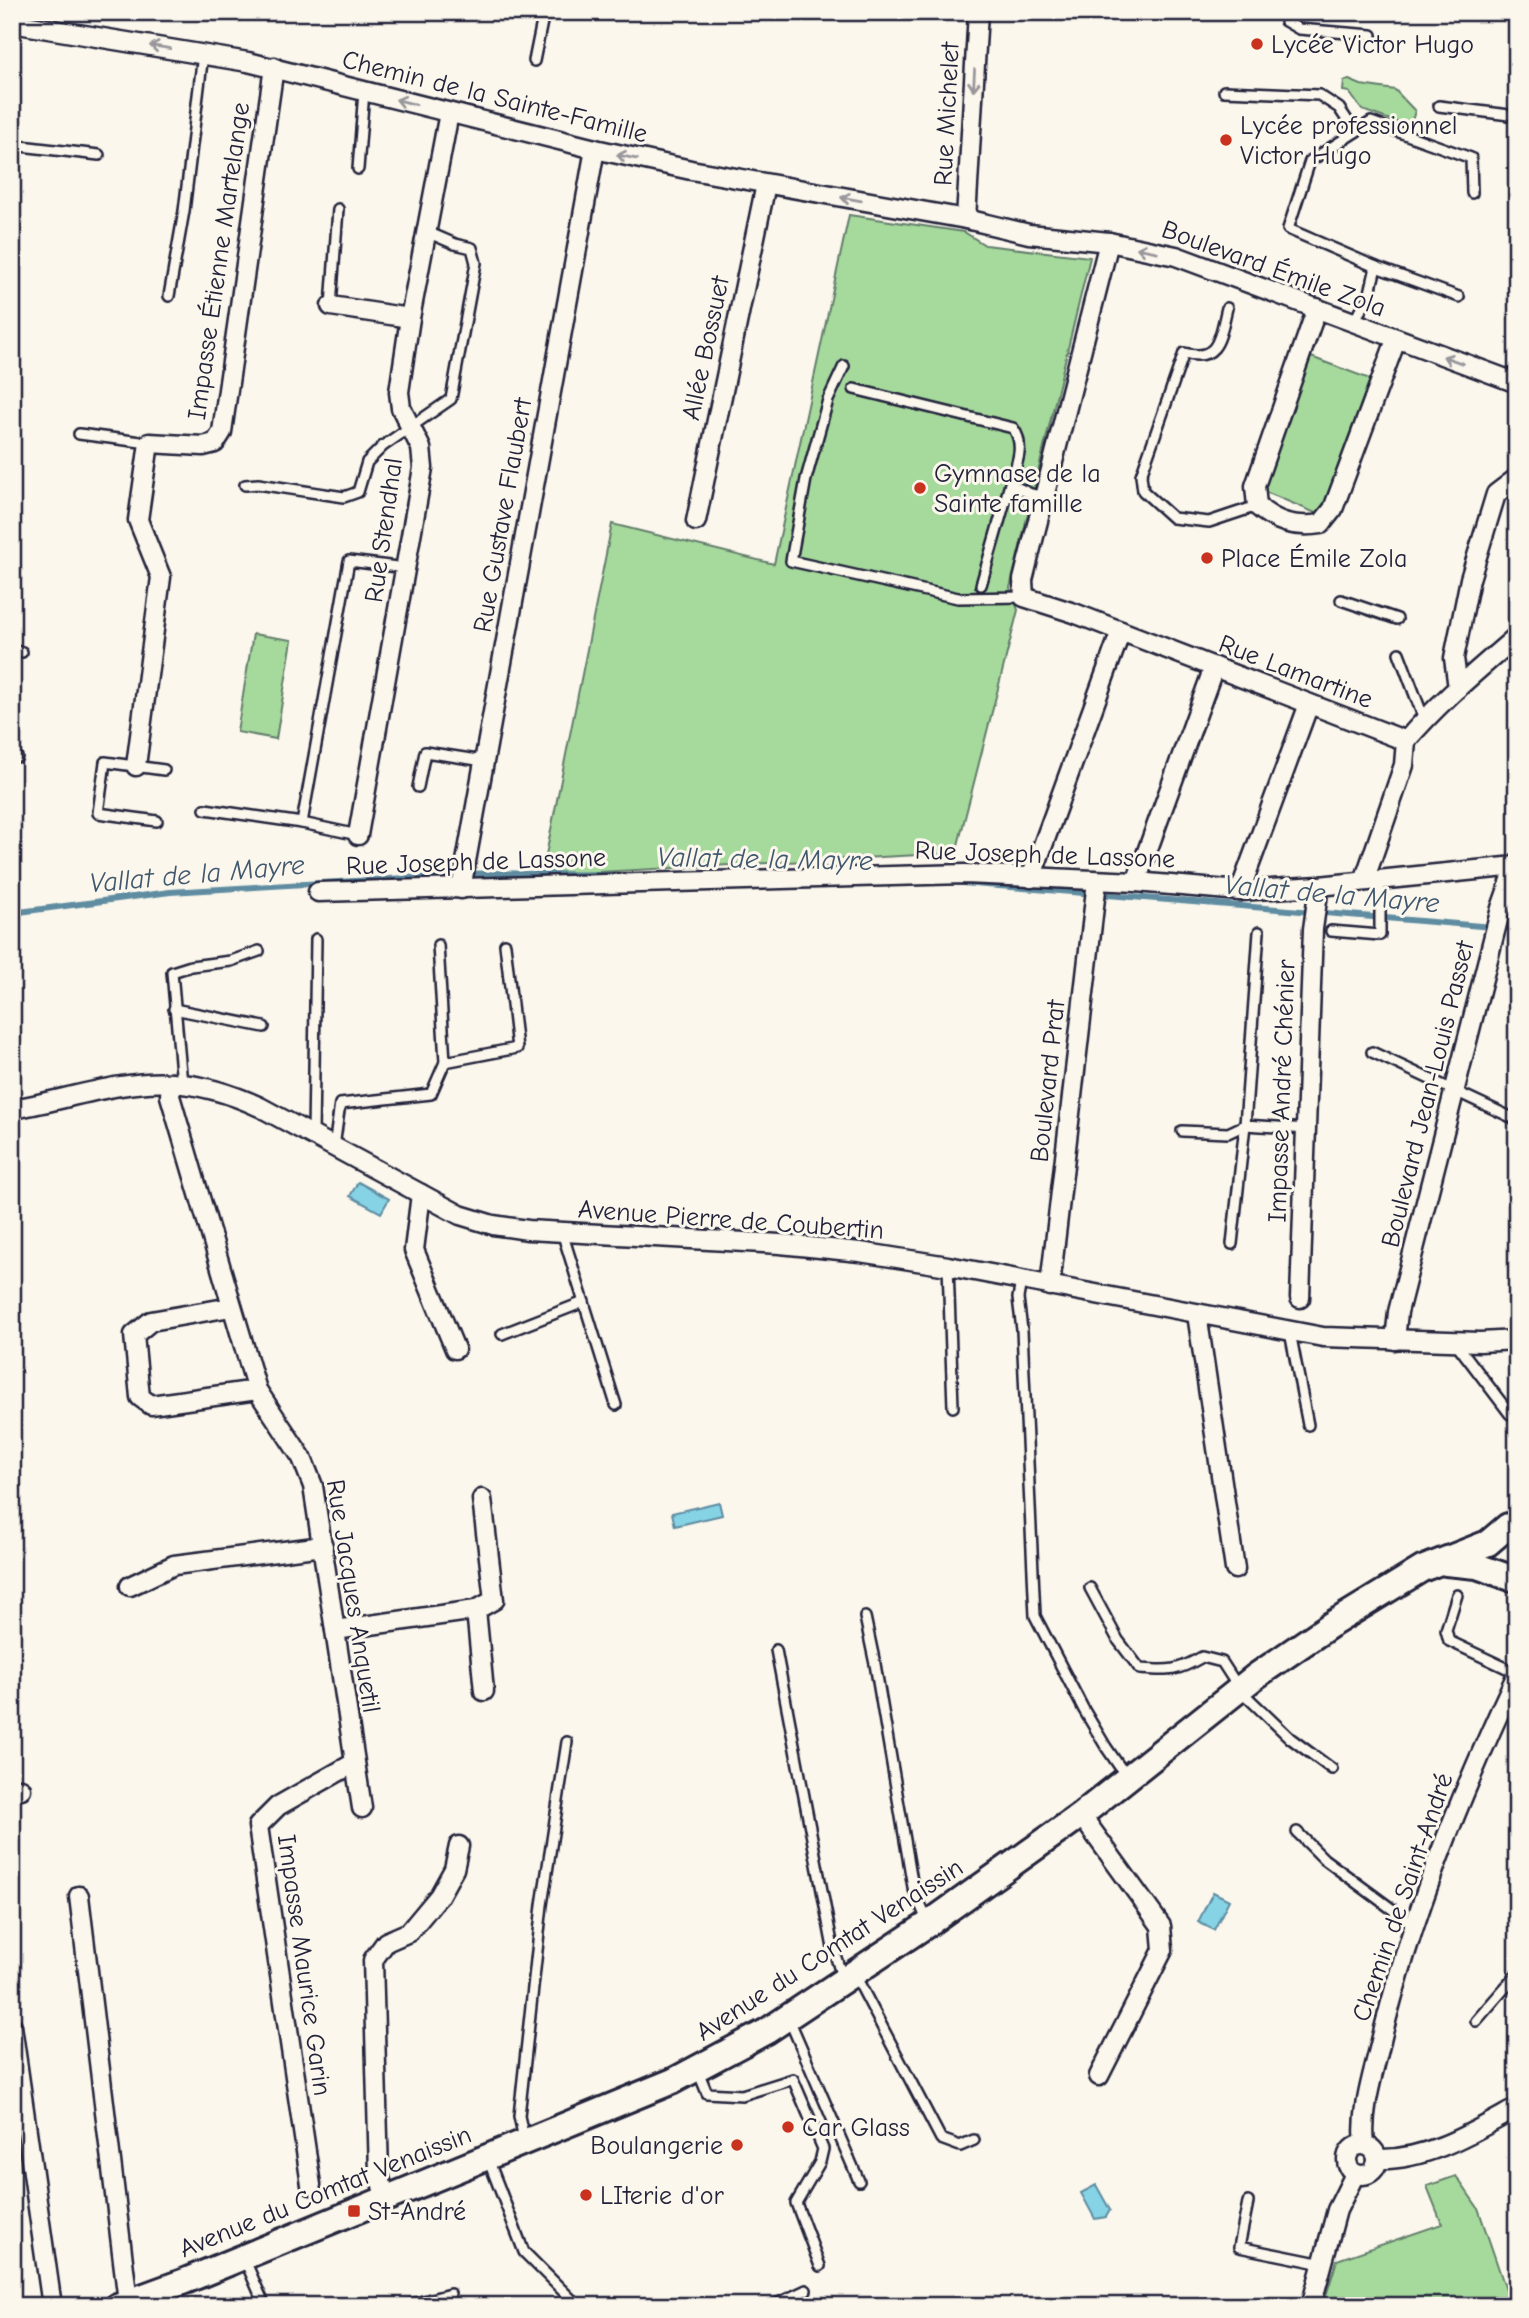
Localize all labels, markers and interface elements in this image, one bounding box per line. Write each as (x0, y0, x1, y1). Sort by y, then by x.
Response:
place label: Lycée Victor Hugo (1271, 30, 1474, 60)
marker: Lycée Victor Hugo (1249, 36, 1265, 52)
one-way arrow (150, 40, 172, 53)
street label: Rue Michelet (928, 40, 966, 187)
street label: Chemin de la Sainte-Famille (339, 44, 651, 149)
one-way arrow (967, 69, 980, 91)
one-way arrow (395, 94, 417, 107)
street label: Impasse Étienne Martelange (181, 100, 256, 422)
place label: Lycée professionnel Victor Hugo (1240, 111, 1457, 171)
marker: Lycée professionnel Victor Hugo (1218, 132, 1234, 148)
one-way arrow (616, 149, 639, 163)
one-way arrow (840, 192, 862, 205)
street label: Boulevard Émile Zola (1158, 214, 1390, 323)
one-way arrow (1136, 242, 1159, 256)
street label: Allée Bossuet (676, 272, 736, 423)
one-way arrow (1442, 353, 1464, 365)
street label: Rue Gustave Flaubert (468, 394, 539, 635)
street label: Rue Stendhal (359, 456, 409, 604)
place label: Gymnase de la Sainte famille (934, 459, 1101, 519)
marker: Gymnase de la Sainte famille (912, 480, 928, 496)
place label: Place Émile Zola (1221, 543, 1407, 574)
marker: Place Émile Zola (1199, 550, 1215, 566)
street label: Rue Lamartine (1214, 629, 1377, 715)
street label: Rue Joseph de Lassone (914, 835, 1176, 875)
water label: Vallat de la Mayre (657, 841, 873, 877)
street label: Rue Joseph de Lassone (345, 842, 607, 882)
water label: Vallat de la Mayre (88, 849, 306, 899)
water label: Vallat de la Mayre (1223, 869, 1441, 919)
street label: Boulevard Jean-Louis Passet (1375, 936, 1481, 1251)
street label: Impasse André Chénier (1262, 958, 1302, 1223)
street label: Boulevard Prat (1025, 997, 1072, 1164)
street label: Avenue Pierre de Coubertin (577, 1194, 885, 1246)
street label: Rue Jacques Anquetil (320, 1477, 386, 1715)
street label: Chemin de Saint-André (1346, 1769, 1460, 2025)
street label: Impasse Maurice Garin (271, 1832, 337, 2098)
street label: Avenue du Comtat Venaissin (691, 1852, 969, 2047)
place label: Car Glass (802, 2113, 910, 2143)
marker: Car Glass (780, 2119, 796, 2135)
street label: Avenue du Comtat Venaissin (175, 2120, 476, 2264)
place label: Boulangerie (590, 2131, 723, 2161)
marker: Boulangerie (729, 2137, 745, 2153)
place label: LIterie d'or (600, 2181, 724, 2211)
marker: LIterie d'or (578, 2187, 594, 2203)
place label: St-André (368, 2197, 466, 2227)
marker: St-André (346, 2203, 362, 2219)

